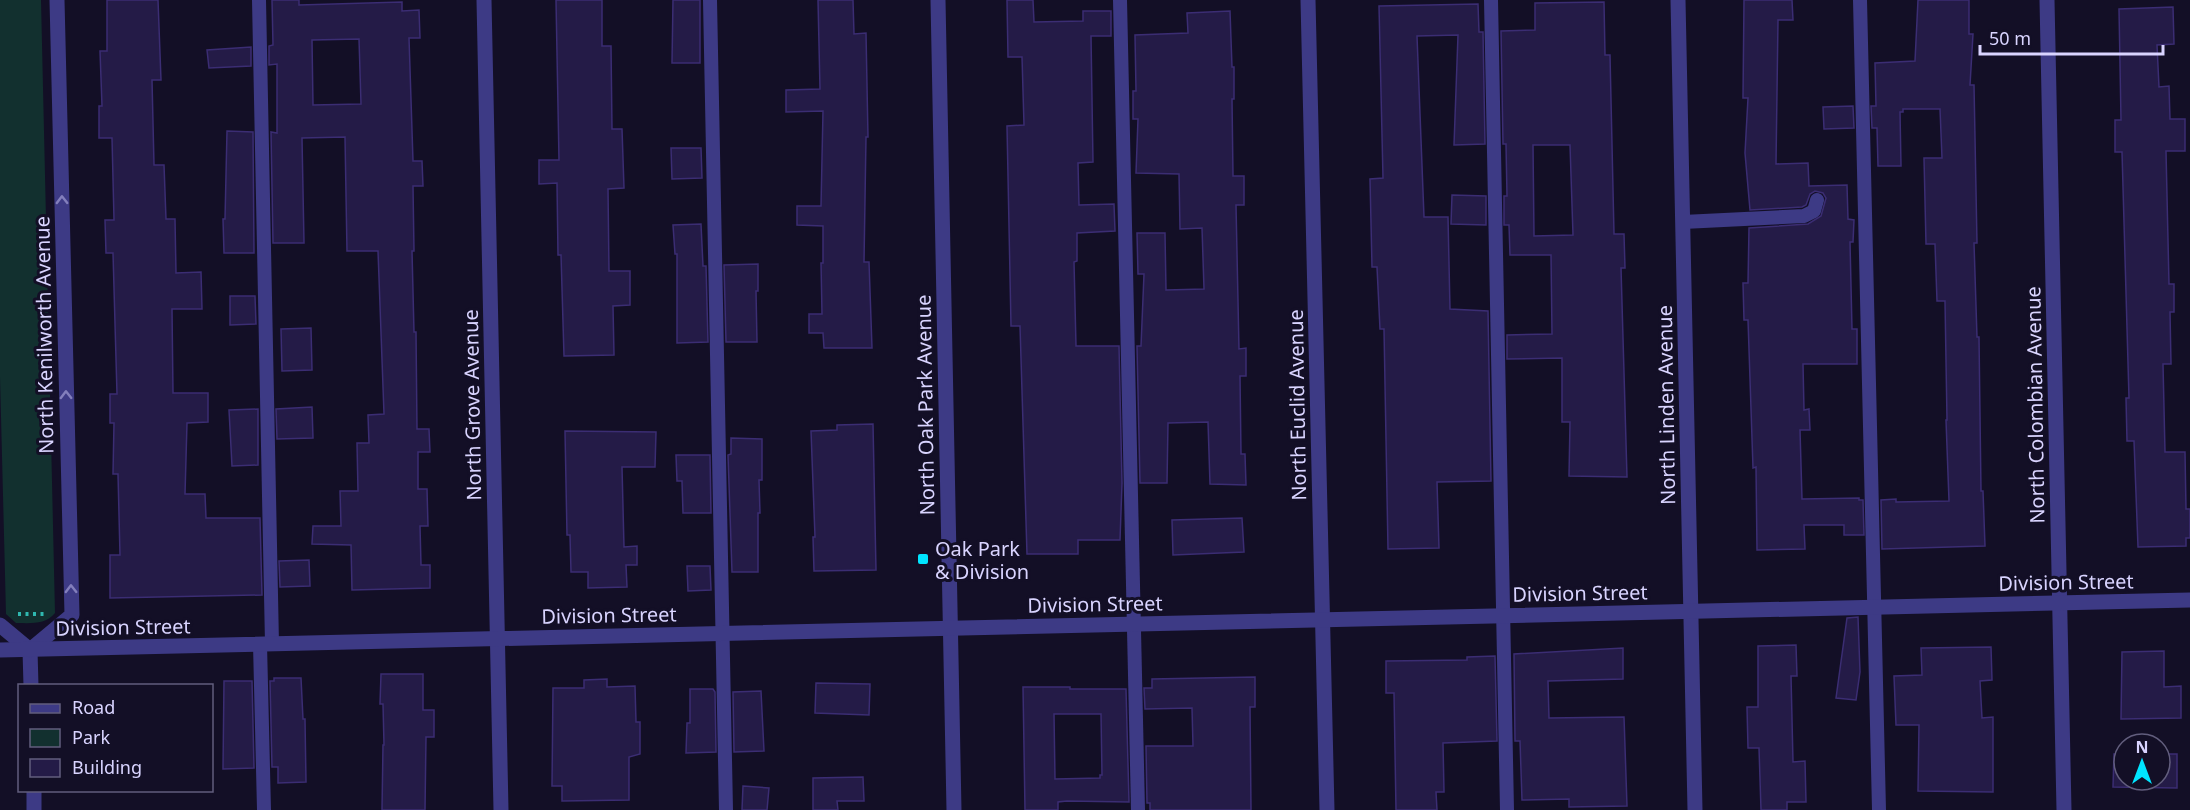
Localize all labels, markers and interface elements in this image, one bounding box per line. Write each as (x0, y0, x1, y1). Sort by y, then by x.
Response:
scale bar (1980, 18, 2163, 56)
text: 50 m (1989, 26, 2031, 50)
one-way arrow (56, 195, 68, 204)
street label: North Kenilworth Avenue (28, 216, 60, 454)
street label: North Colombian Avenue (2019, 286, 2051, 524)
street label: North Oak Park Avenue (910, 294, 940, 516)
street label: North Linden Avenue (1651, 305, 1681, 505)
street label: North Grove Avenue (457, 309, 487, 501)
street label: North Euclid Avenue (1282, 309, 1312, 501)
one-way arrow (60, 390, 73, 399)
place label: Oak Park & Division (935, 535, 1029, 585)
marker: Oak Park & Division (916, 552, 930, 566)
street label: Division Street (1998, 567, 2134, 597)
street label: Division Street (1512, 578, 1648, 608)
one-way arrow (65, 585, 77, 594)
street label: Division Street (1027, 589, 1163, 619)
street label: Division Street (541, 600, 677, 630)
street label: Division Street (55, 612, 191, 642)
legend (18, 684, 213, 792)
text: Road (72, 695, 115, 719)
text: Park (72, 725, 110, 749)
north arrow (2112, 732, 2172, 792)
text: N (2135, 736, 2149, 758)
text: Building (72, 755, 142, 779)

